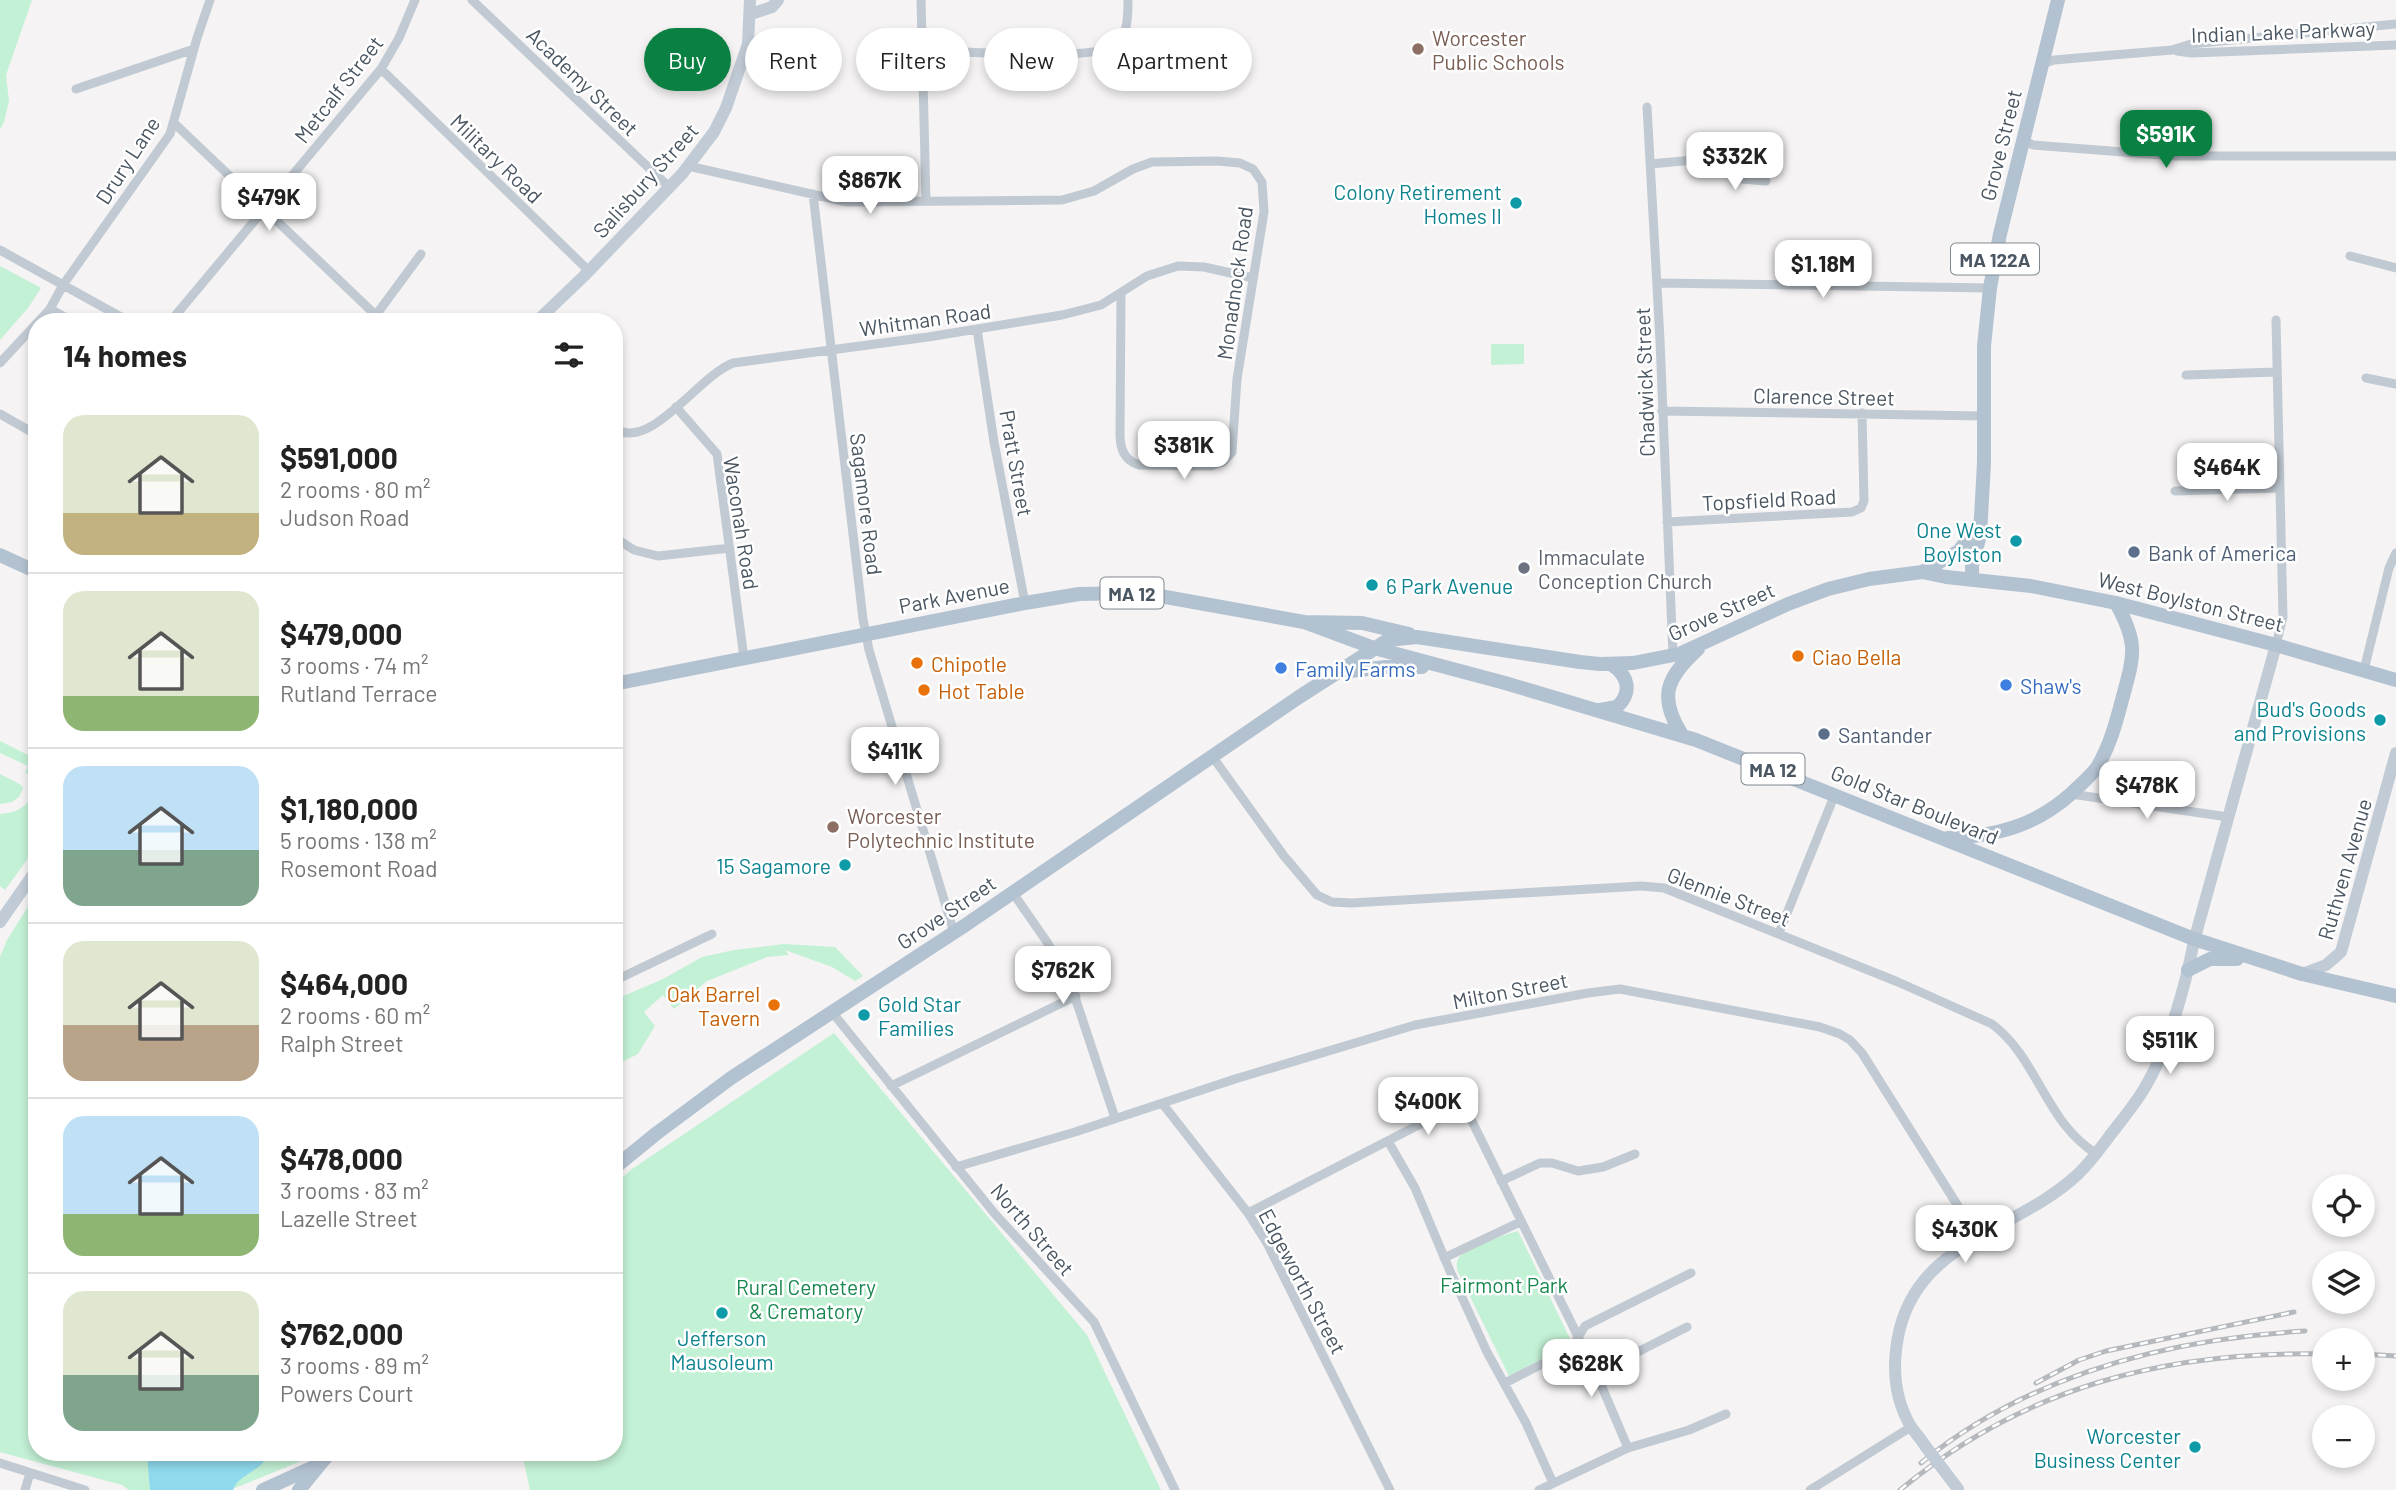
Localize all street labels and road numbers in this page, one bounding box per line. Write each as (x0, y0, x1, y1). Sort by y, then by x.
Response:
street label: Indian Lake Parkway (2190, 15, 2376, 47)
street label: Academy Street (522, 22, 644, 140)
street label: Metcalf Street (288, 31, 388, 147)
street label: Grove Street (1974, 87, 2026, 203)
street label: Military Road (446, 108, 548, 208)
street label: Drury Lane (90, 112, 164, 208)
street label: Salisbury Street (587, 118, 703, 242)
street label: Monadnock Road (1211, 205, 1257, 361)
road number: MA 122A (1951, 244, 2039, 274)
street label: Whitman Road (858, 297, 992, 341)
street label: Chadwick Street (1629, 307, 1659, 457)
street label: Clarence Street (1753, 382, 1895, 410)
street label: Pratt Street (995, 408, 1039, 518)
street label: Sagamore Road (846, 432, 888, 576)
street label: Waconah Road (719, 455, 765, 591)
street label: Topsfield Road (1701, 483, 1837, 515)
street label: West Boylston Street (2095, 566, 2287, 636)
street label: Park Avenue (897, 572, 1011, 618)
street label: Grove Street (1664, 576, 1778, 646)
road number: MA 12 (1100, 578, 1164, 608)
road number: MA 12 (1742, 754, 1804, 784)
street label: Gold Star Boulevard (1828, 759, 2002, 849)
street label: Ruthven Avenue (2312, 795, 2376, 943)
street label: Glennie Street (1664, 861, 1794, 931)
street label: Grove Street (892, 870, 1000, 954)
street label: Milton Street (1450, 967, 1570, 1013)
street label: North Street (986, 1178, 1080, 1280)
street label: Edgeworth Street (1254, 1204, 1352, 1358)

